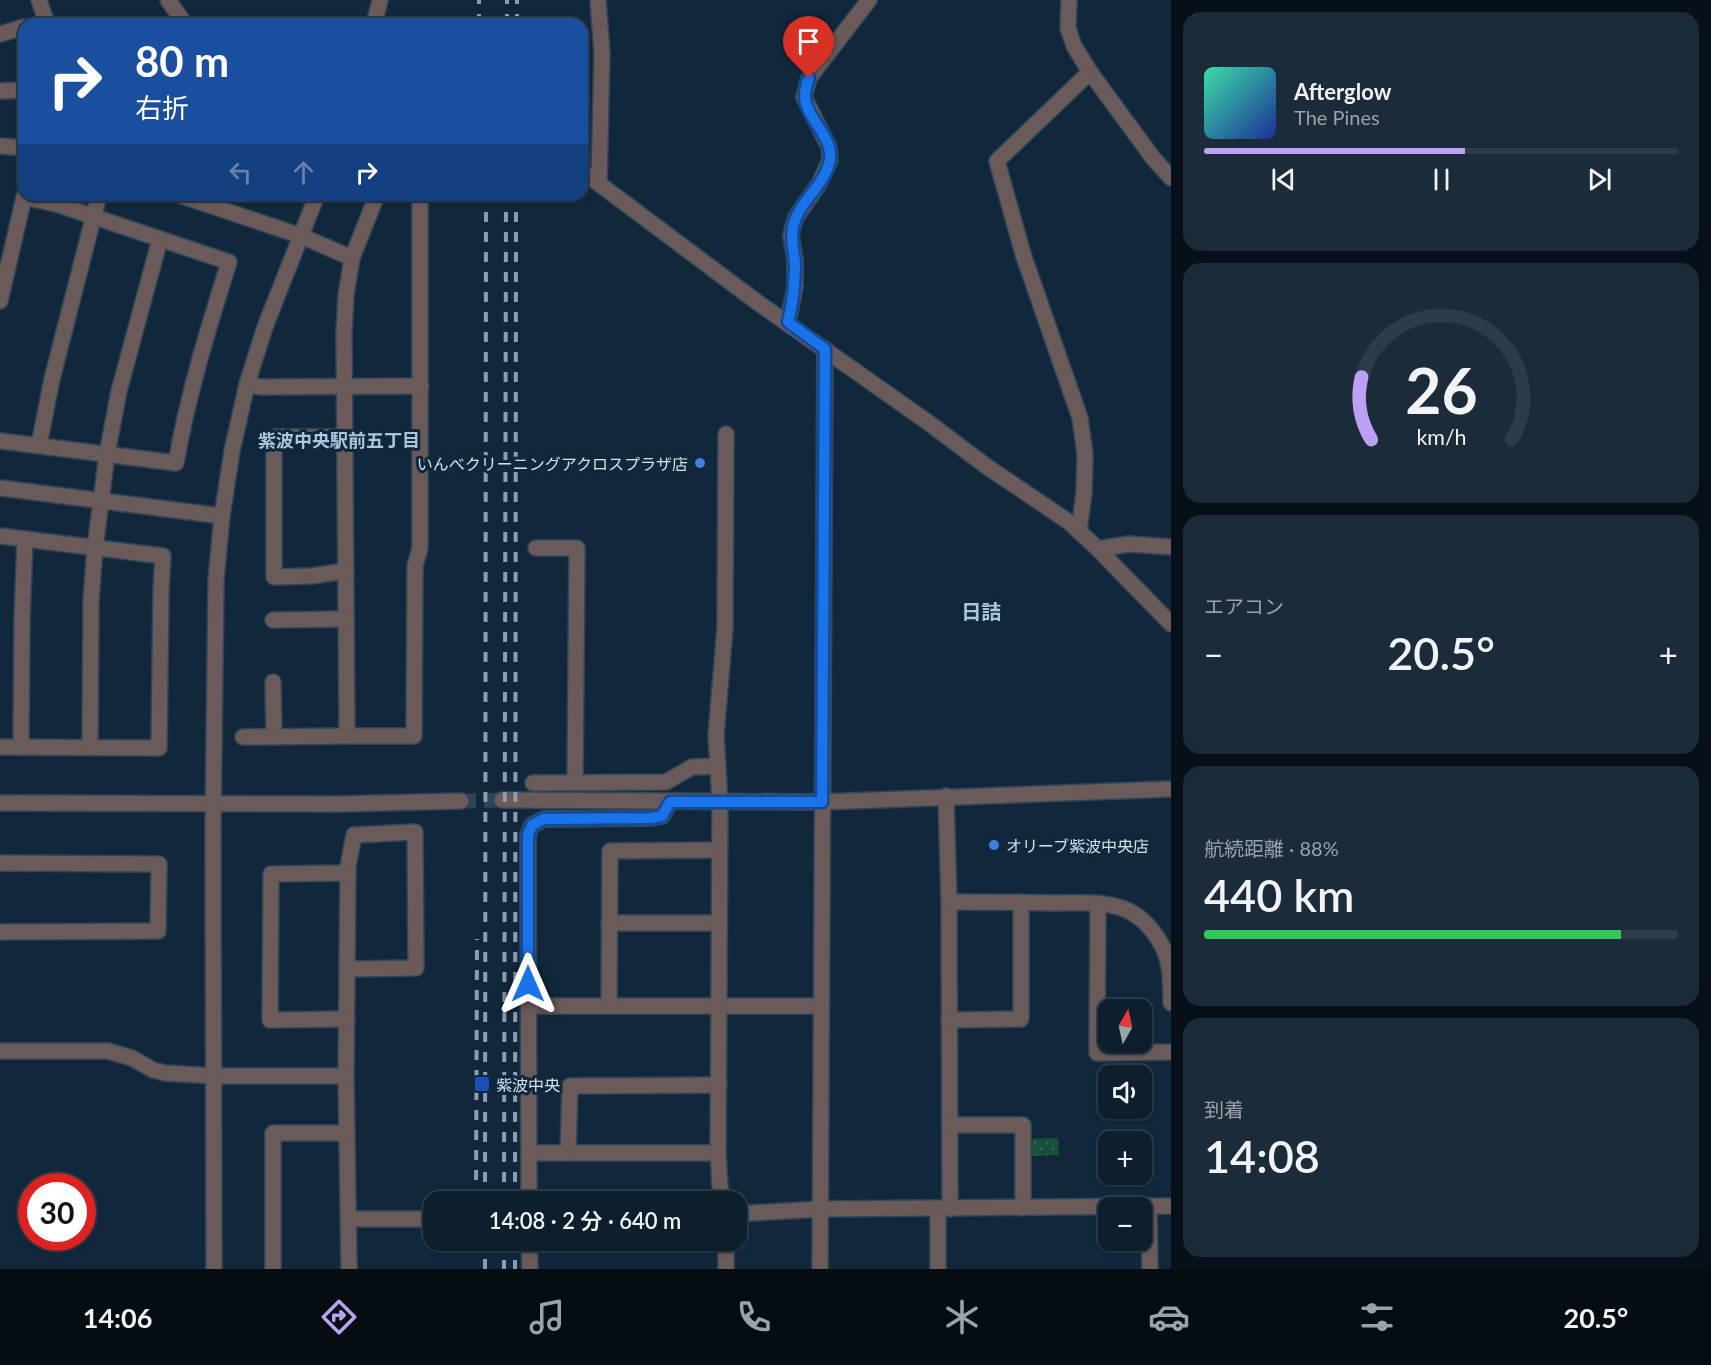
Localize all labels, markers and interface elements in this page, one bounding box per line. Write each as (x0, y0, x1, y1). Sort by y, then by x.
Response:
pin (783, 16, 834, 78)
icon: arrive (792, 25, 825, 58)
text: 80 m (135, 36, 229, 86)
icon: right (36, 42, 114, 120)
text: Afterglow (1294, 78, 1391, 105)
text: 右折 (135, 91, 189, 124)
text: The Pines (1294, 105, 1380, 129)
icon: left (224, 156, 257, 189)
icon: ahead (287, 156, 320, 189)
icon: right (350, 156, 383, 189)
icon: previous (1267, 163, 1300, 196)
icon: pause (1425, 163, 1458, 196)
icon: next (1583, 163, 1616, 196)
text: 26 (1405, 352, 1477, 427)
text: km/h (1416, 425, 1466, 451)
district label: 紫波中央駅前五丁目 (258, 429, 420, 451)
place label: いんべクリーニングアクロスプラザ店 (417, 454, 688, 473)
marker: いんべクリーニングアクロスプラザ店 (693, 456, 707, 470)
text: エアコン (1204, 594, 1284, 618)
district label: 日詰 (961, 599, 1001, 623)
text: 20.5° (1387, 626, 1495, 680)
text: − (1204, 634, 1223, 674)
text: + (1659, 634, 1678, 674)
place label: オリーブ紫波中央店 (1006, 836, 1149, 855)
text: 航続距離 · 88% (1204, 836, 1339, 860)
marker: オリーブ紫波中央店 (987, 838, 1001, 852)
text: 440 km (1204, 868, 1354, 922)
position arrow (496, 952, 560, 1016)
north arrow (1098, 999, 1152, 1053)
map controls (1098, 999, 1152, 1251)
button: sound (1098, 1065, 1152, 1119)
marker: 紫波中央 (473, 1075, 491, 1093)
place label: 紫波中央 (496, 1075, 560, 1094)
text: 到着 (1204, 1097, 1244, 1121)
text: 14:08 (1204, 1129, 1320, 1183)
button: + (1098, 1131, 1152, 1185)
speed limit sign: 30 (18, 1173, 96, 1251)
button: − (1098, 1197, 1152, 1251)
text: 14:08 · 2 分 · 640 m (489, 1207, 681, 1234)
icon: directions (318, 1296, 360, 1338)
icon: music (526, 1296, 568, 1338)
icon: phone (733, 1296, 775, 1338)
icon: climate (941, 1296, 983, 1338)
icon: car (1148, 1296, 1190, 1338)
icon: filters (1356, 1296, 1398, 1338)
text: 14:06 (83, 1301, 152, 1334)
text: 20.5° (1564, 1301, 1628, 1334)

